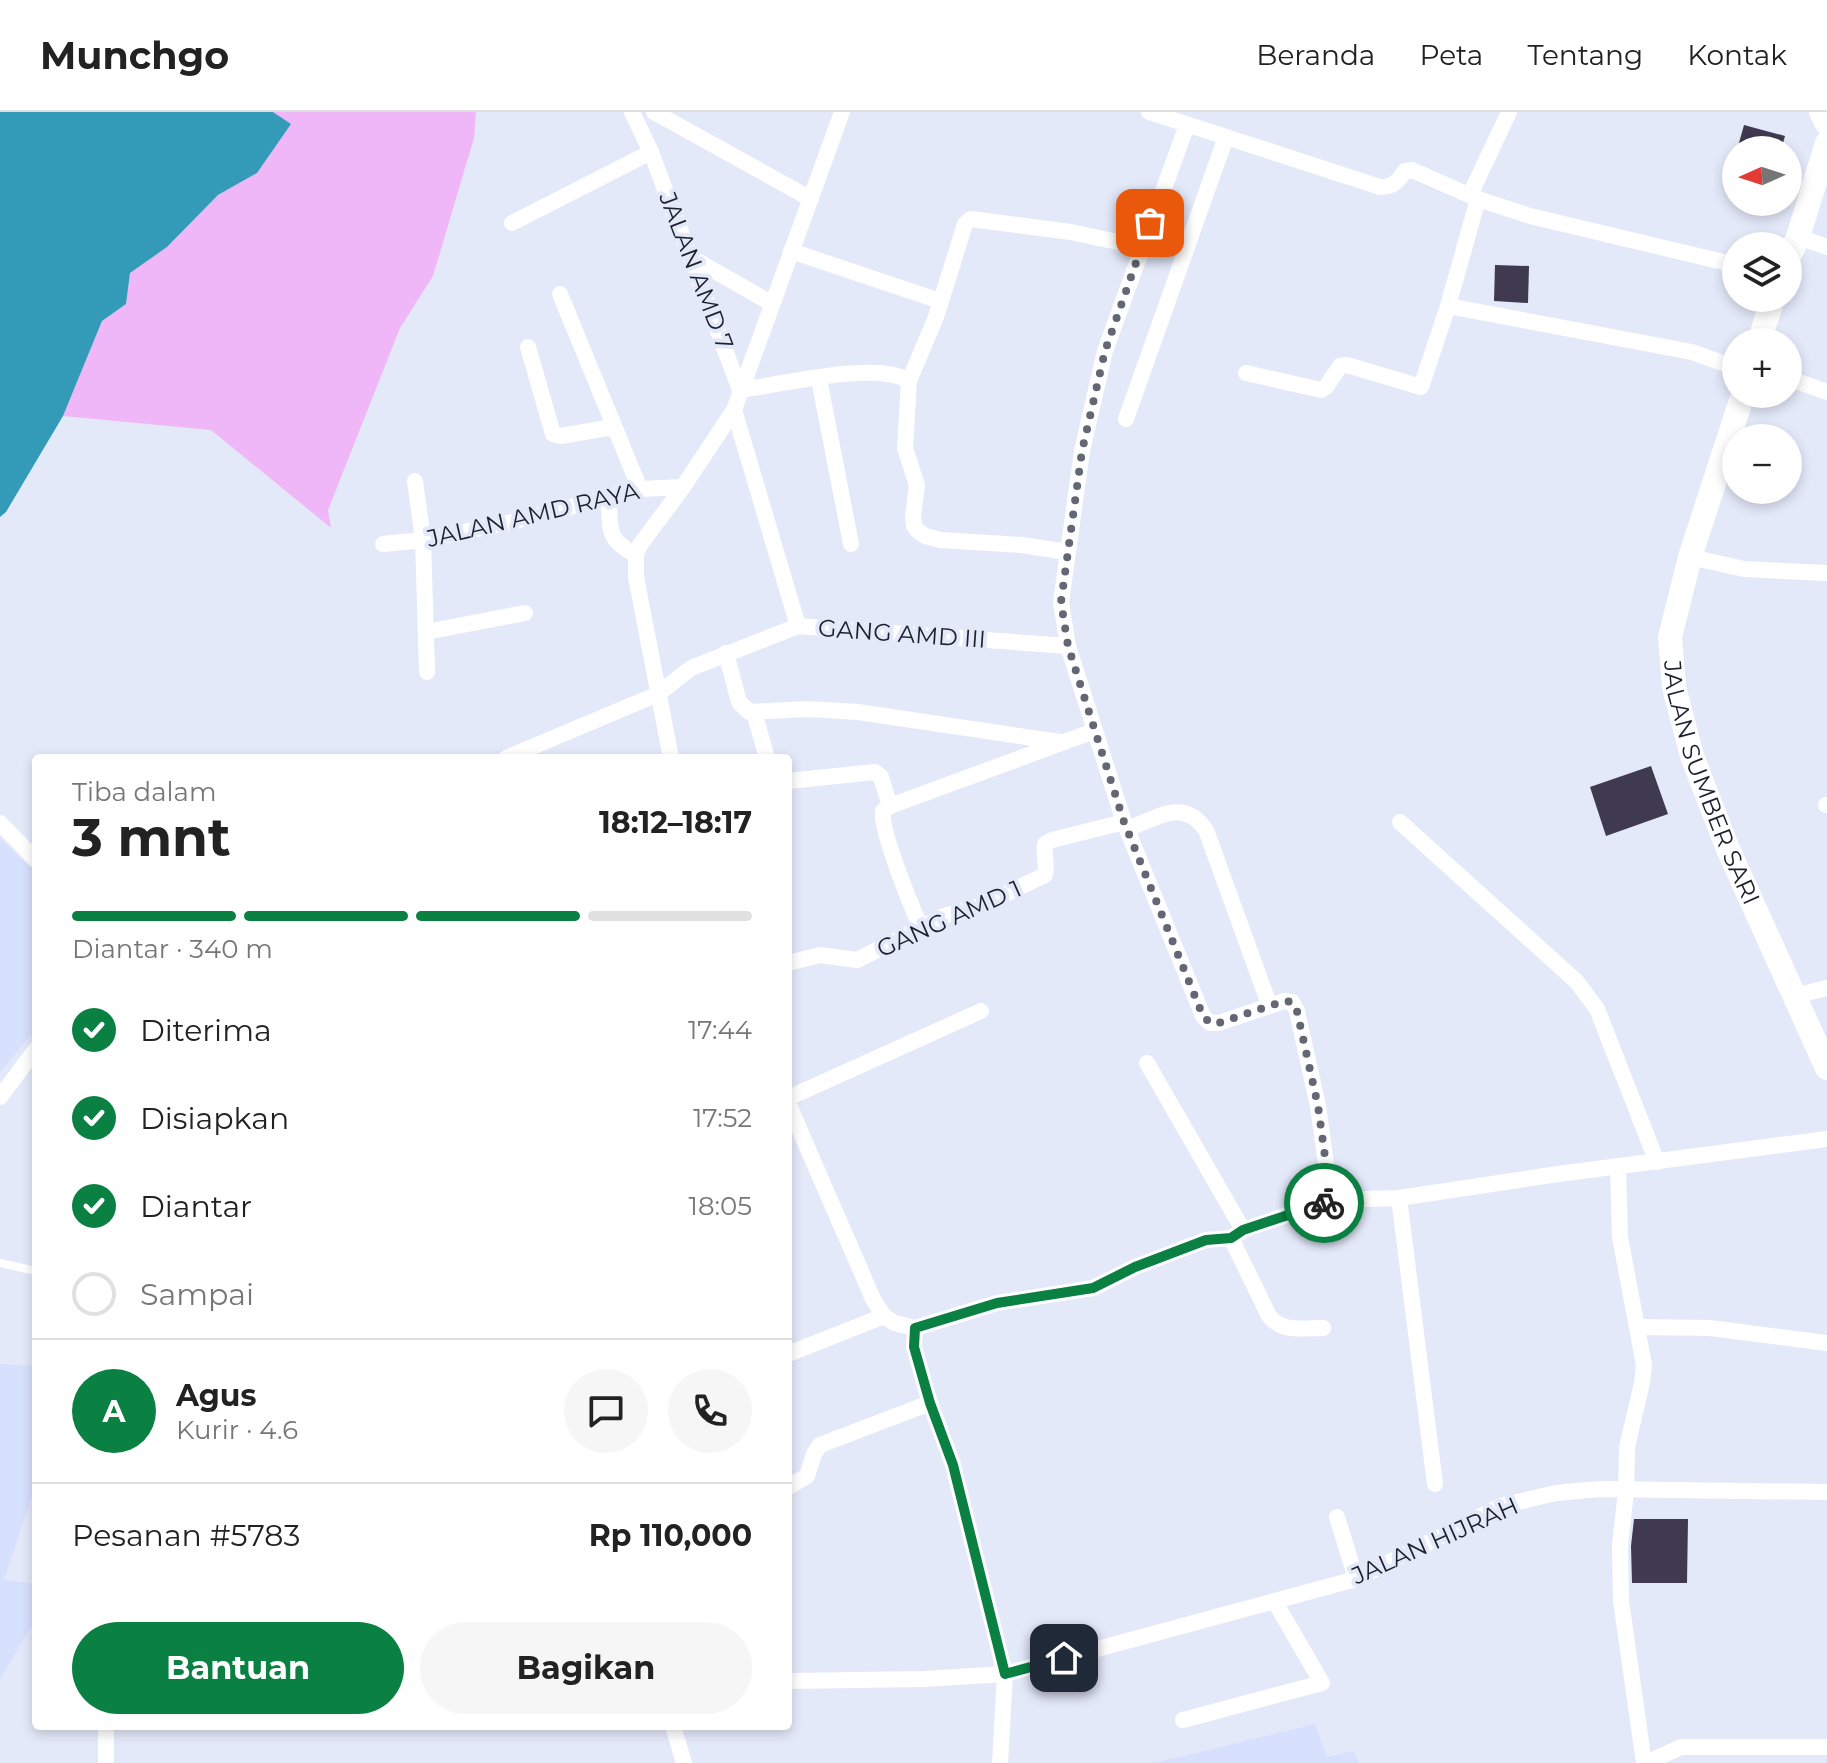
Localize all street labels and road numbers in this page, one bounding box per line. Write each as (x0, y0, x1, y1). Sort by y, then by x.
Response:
street label: JALAN AMD 7 (653, 187, 740, 354)
street label: JALAN AMD RAYA (423, 476, 643, 553)
street label: GANG AMD III (817, 613, 987, 654)
street label: JALAN SUMBER SARI (1658, 658, 1766, 909)
street label: GANG AMD 1 (872, 874, 1026, 963)
street label: JALAN HIJRAH (1346, 1491, 1522, 1591)

